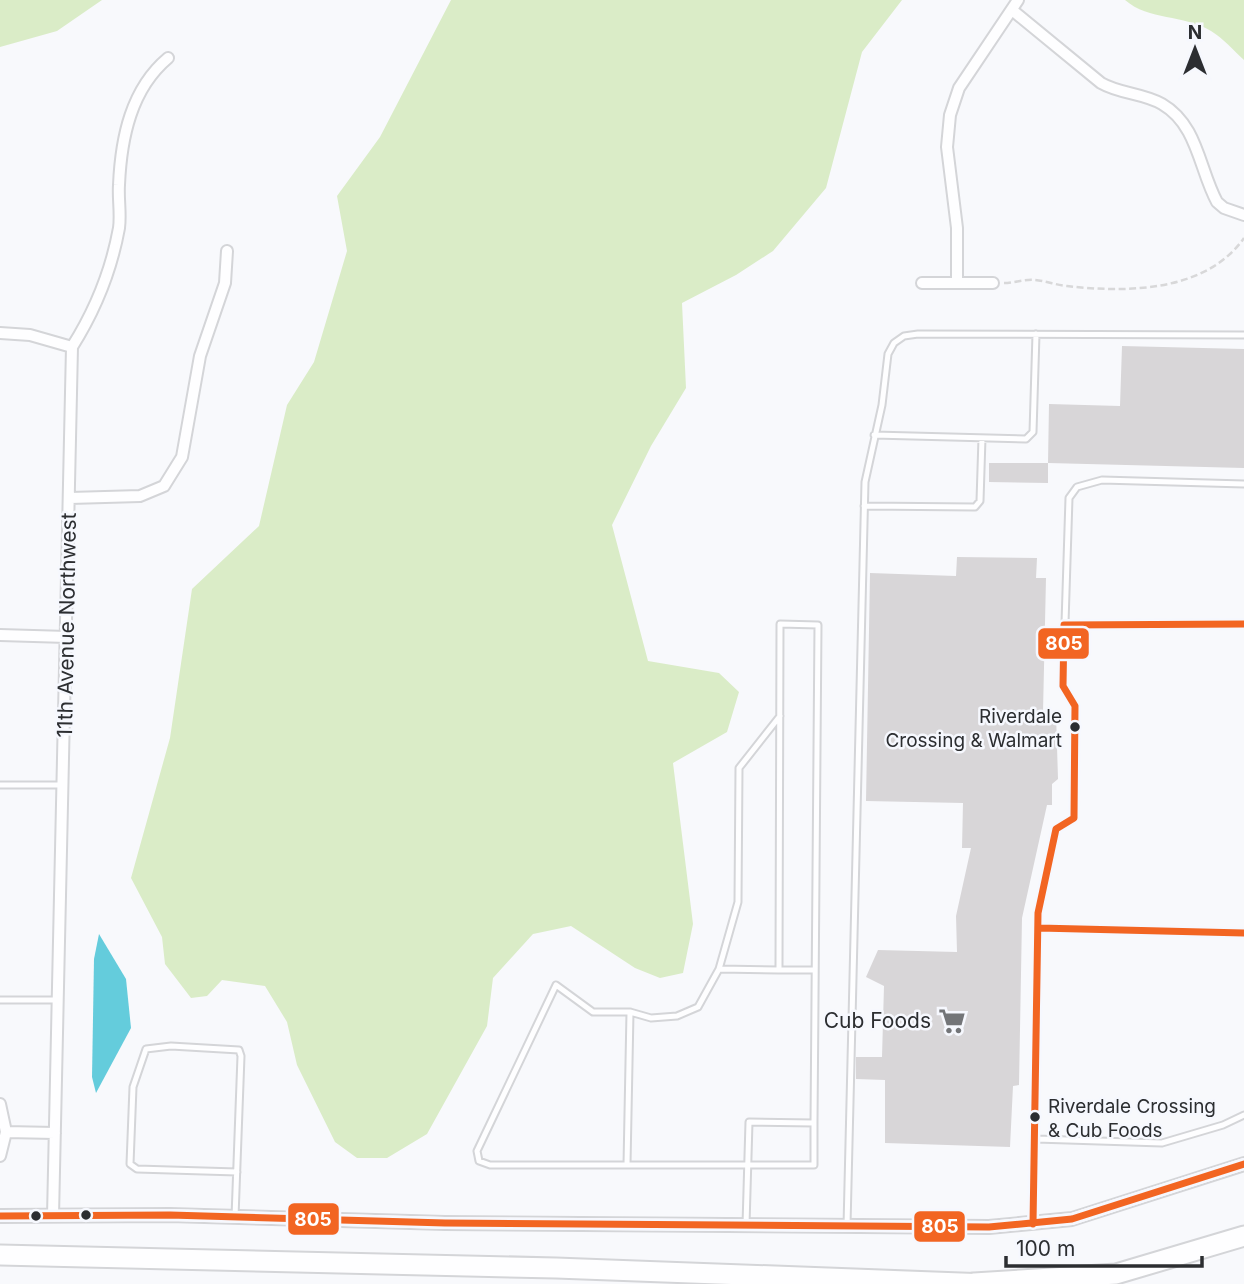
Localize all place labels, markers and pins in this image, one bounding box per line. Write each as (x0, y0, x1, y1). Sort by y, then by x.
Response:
place label: Riverdale Crossing & Walmart (885, 705, 1062, 752)
marker: Riverdale Crossing & Walmart (1068, 720, 1082, 734)
supermarket icon: Cub Foods (937, 1006, 967, 1036)
place label: Cub Foods (824, 1008, 931, 1033)
place label: Riverdale Crossing & Cub Foods (1048, 1095, 1216, 1142)
marker: Riverdale Crossing & Cub Foods (1028, 1110, 1042, 1124)
unlabelled marker (79, 1208, 93, 1222)
unlabelled marker (29, 1209, 43, 1223)

